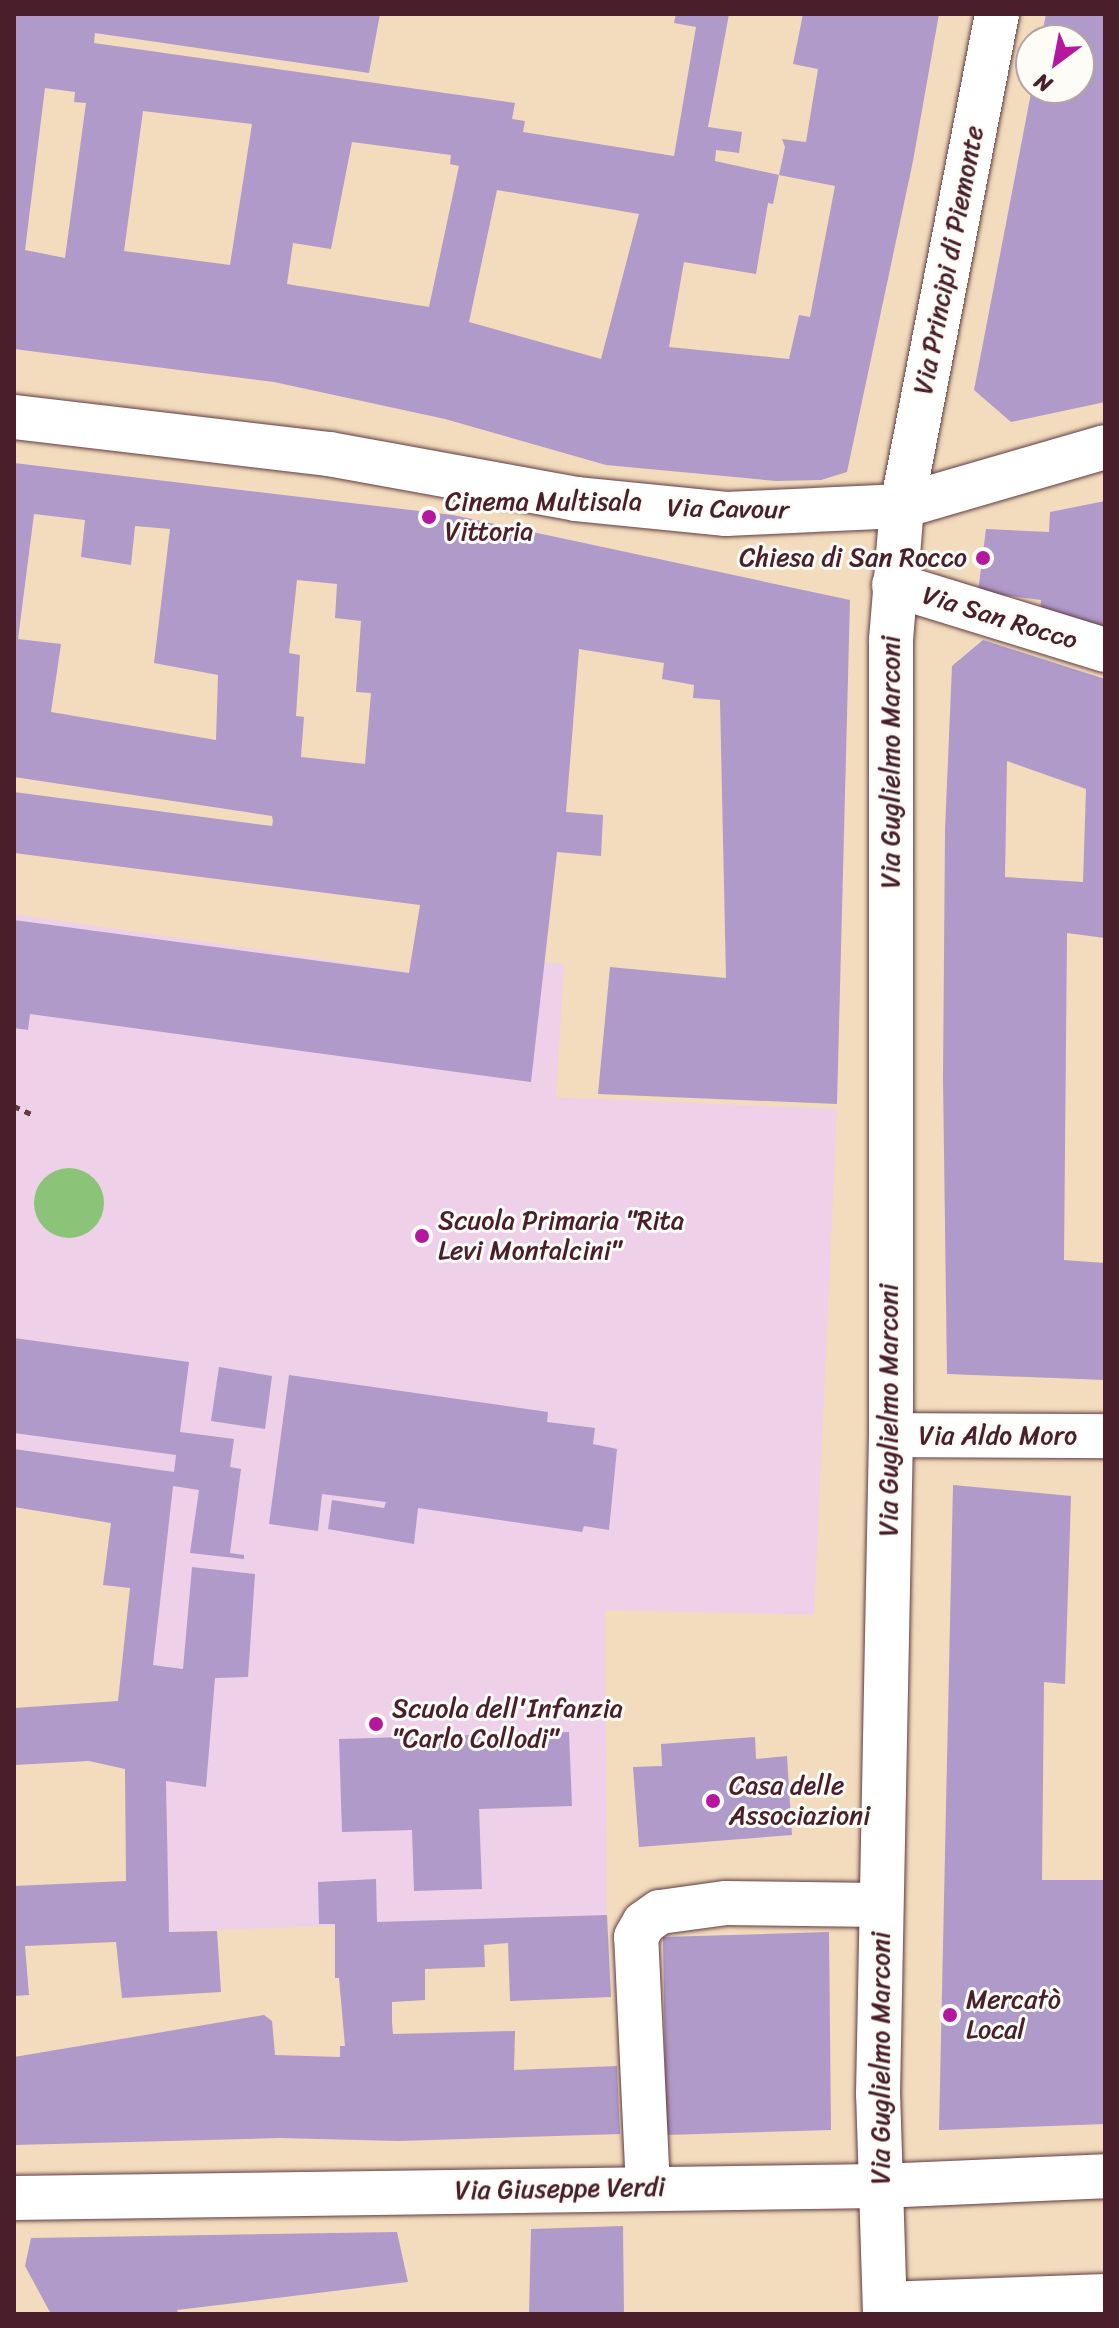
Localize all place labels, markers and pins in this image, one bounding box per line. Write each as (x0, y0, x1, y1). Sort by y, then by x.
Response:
place label: Cinema Multisala Vittoria (445, 486, 641, 548)
marker: Cinema Multisala Vittoria (420, 508, 438, 526)
place label: Chiesa di San Rocco (739, 542, 967, 574)
marker: Chiesa di San Rocco (974, 549, 992, 567)
place label: Scuola Primaria "Rita Levi Montalcini" (438, 1205, 684, 1266)
marker: Scuola Primaria "Rita Levi Montalcini" (413, 1227, 431, 1245)
place label: Scuola dell'Infanzia "Carlo Collodi" (392, 1693, 623, 1754)
marker: Scuola dell'Infanzia "Carlo Collodi" (367, 1715, 385, 1733)
place label: Casa delle Associazioni (729, 1770, 870, 1832)
marker: Casa delle Associazioni (704, 1792, 722, 1810)
place label: Mercatò Local (966, 1984, 1061, 2046)
marker: Mercatò Local (941, 2006, 959, 2024)

